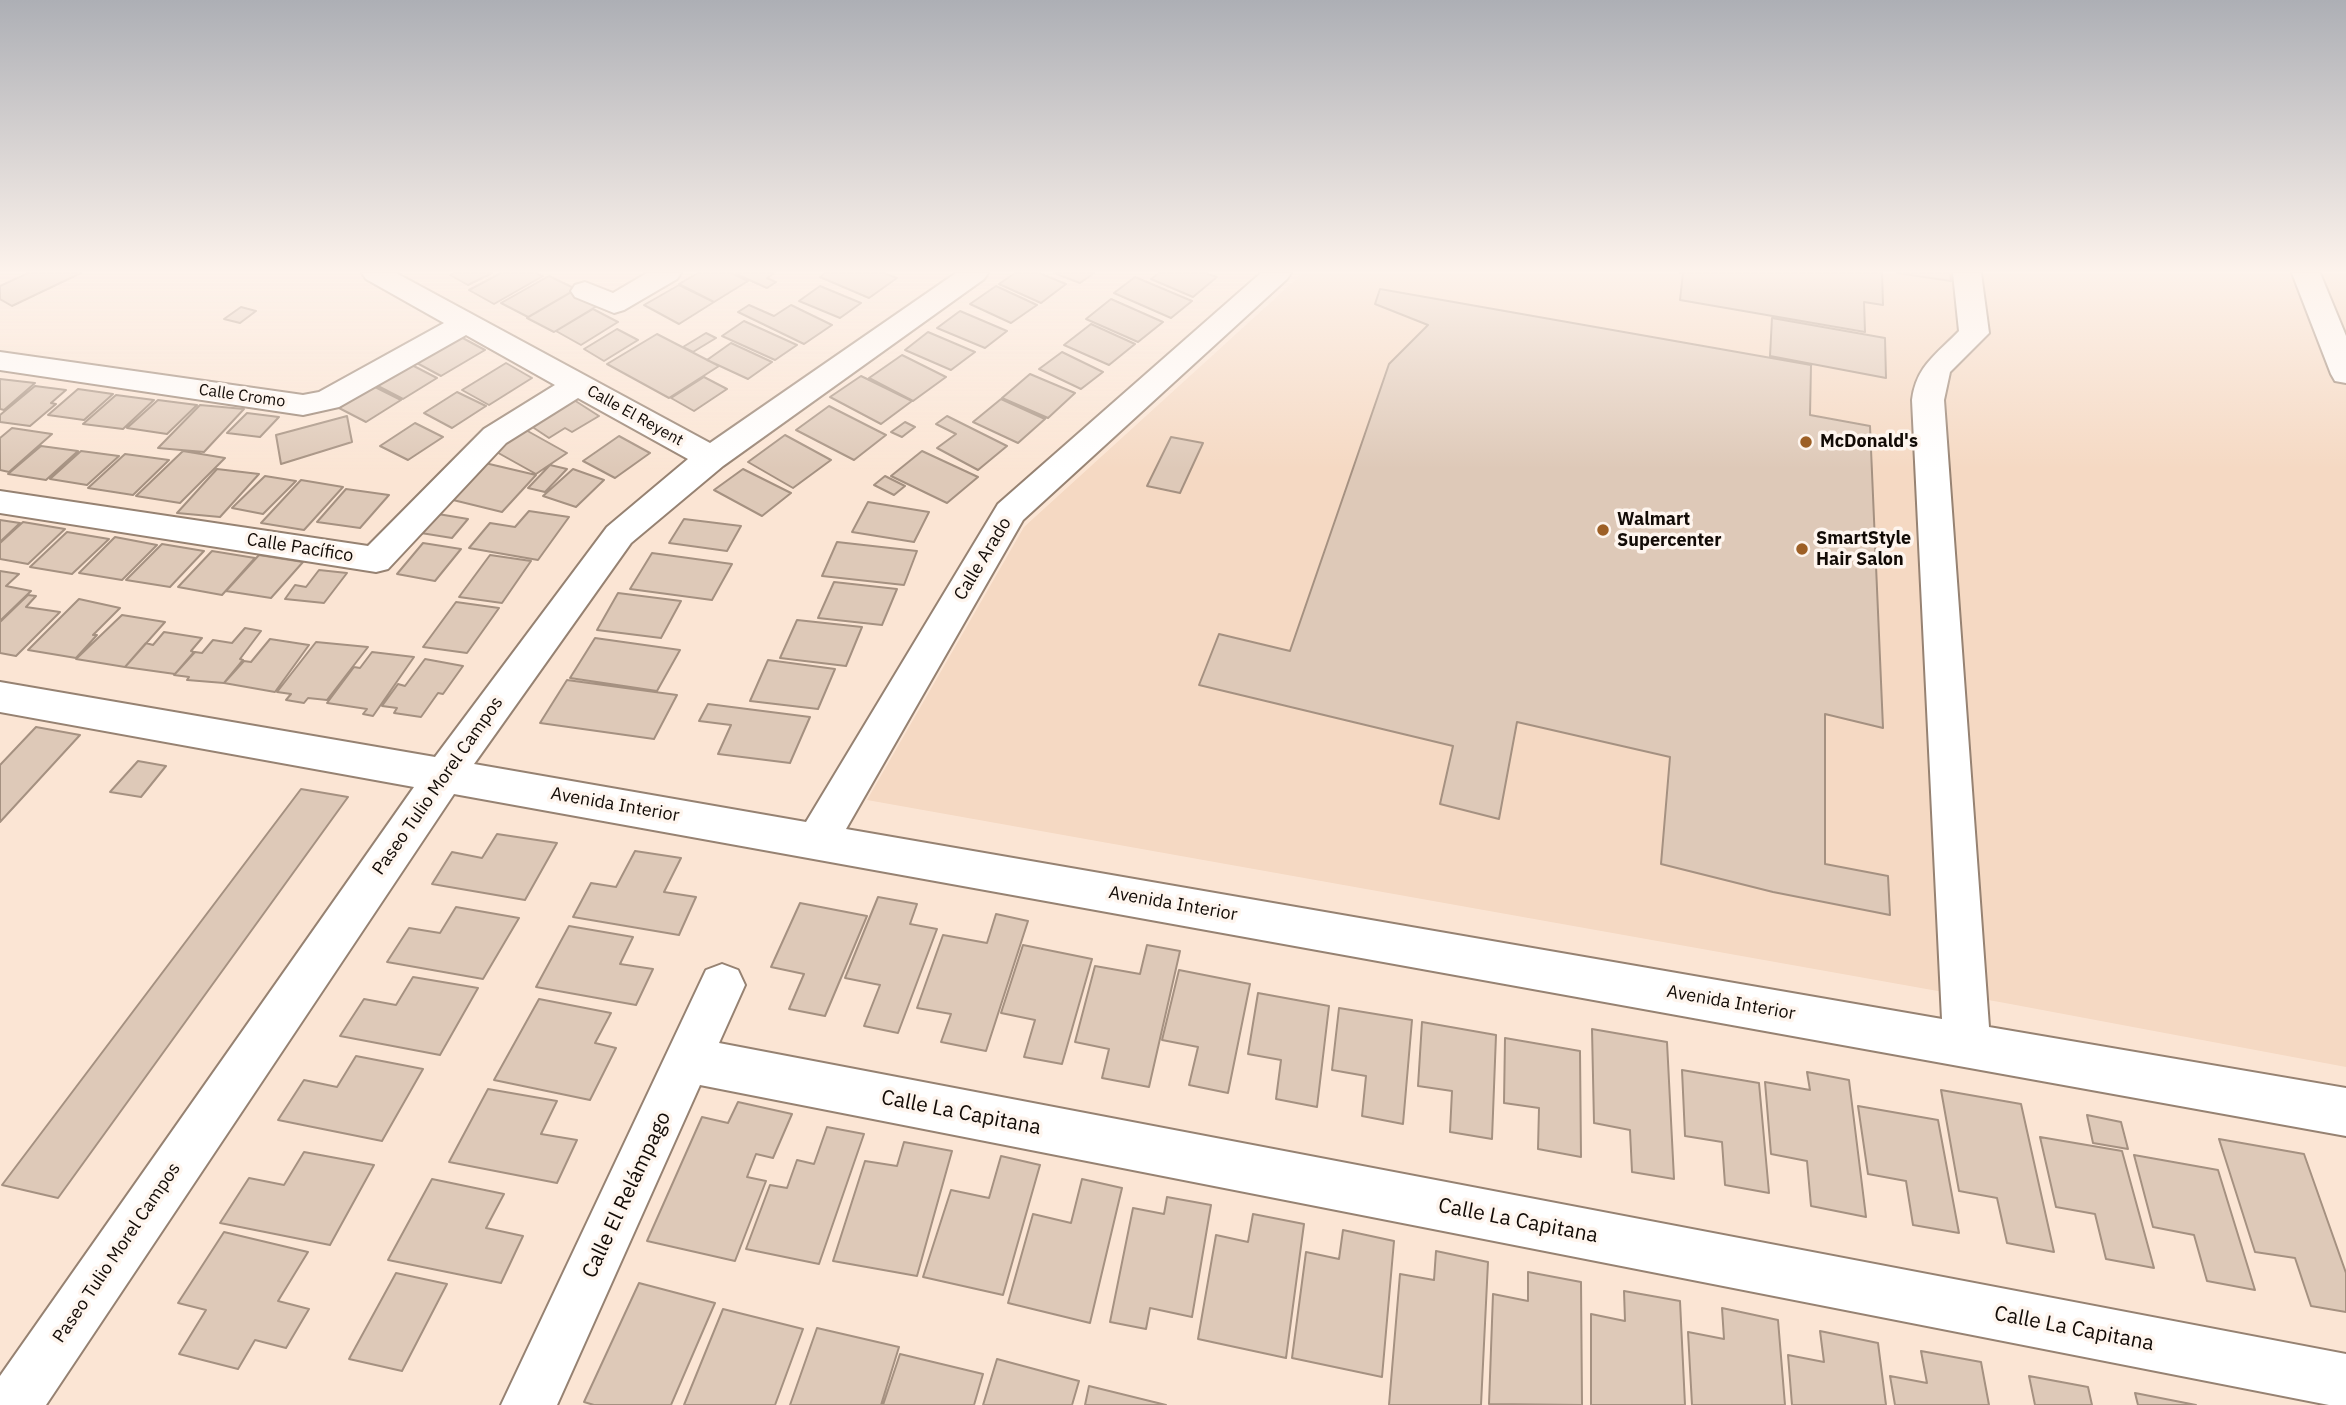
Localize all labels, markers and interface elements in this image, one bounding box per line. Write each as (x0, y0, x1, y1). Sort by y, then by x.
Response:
street label: Calle Cromo (197, 380, 287, 412)
street label: Calle El Reyent (583, 382, 687, 450)
place label: McDonald's (1820, 431, 1918, 453)
marker: McDonald's (1798, 434, 1814, 450)
place label: Walmart Supercenter (1617, 509, 1721, 552)
street label: Calle Arado (950, 514, 1016, 604)
marker: Walmart Supercenter (1595, 522, 1611, 538)
place label: SmartStyle Hair Salon (1816, 528, 1911, 570)
street label: Calle Pacífico (245, 529, 355, 567)
marker: SmartStyle Hair Salon (1794, 541, 1810, 557)
street label: Paseo Tulio Morel Campos (368, 693, 508, 879)
street label: Avenida Interior (549, 783, 681, 827)
street label: Avenida Interior (1107, 882, 1239, 926)
street label: Avenida Interior (1665, 981, 1797, 1025)
street label: Calle La Capitana (879, 1085, 1043, 1141)
street label: Calle El Relámpago (577, 1108, 677, 1282)
street label: Paseo Tulio Morel Campos (49, 1159, 185, 1347)
street label: Calle La Capitana (1436, 1193, 1600, 1249)
street label: Calle La Capitana (1992, 1301, 2156, 1357)

